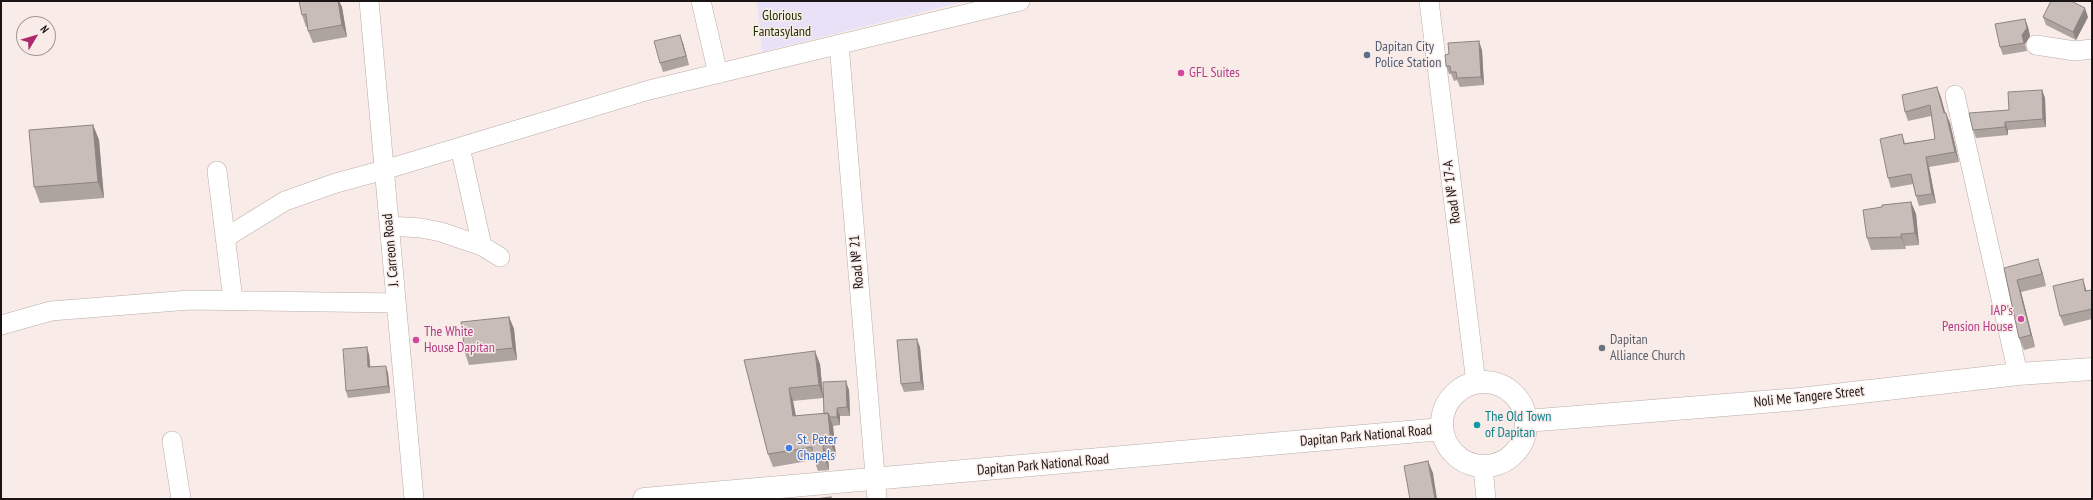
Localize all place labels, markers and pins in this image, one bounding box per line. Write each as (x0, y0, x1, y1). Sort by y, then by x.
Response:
place label: Dapitan City Police Station (1375, 39, 1441, 72)
marker: Dapitan City Police Station (1362, 50, 1372, 60)
place label: GFL Suites (1189, 65, 1240, 81)
marker: GFL Suites (1176, 68, 1186, 78)
place label: IAP's Pension House (1942, 303, 2013, 336)
marker: IAP's Pension House (2016, 314, 2026, 324)
place label: The White House Dapitan (424, 324, 495, 356)
place label: Dapitan Alliance Church (1610, 332, 1685, 364)
marker: The White House Dapitan (411, 335, 421, 345)
marker: Dapitan Alliance Church (1597, 343, 1607, 353)
place label: The Old Town of Dapitan (1485, 409, 1551, 442)
marker: The Old Town of Dapitan (1472, 420, 1482, 430)
place label: St. Peter Chapels (797, 432, 837, 464)
marker: St. Peter Chapels (784, 443, 794, 453)

